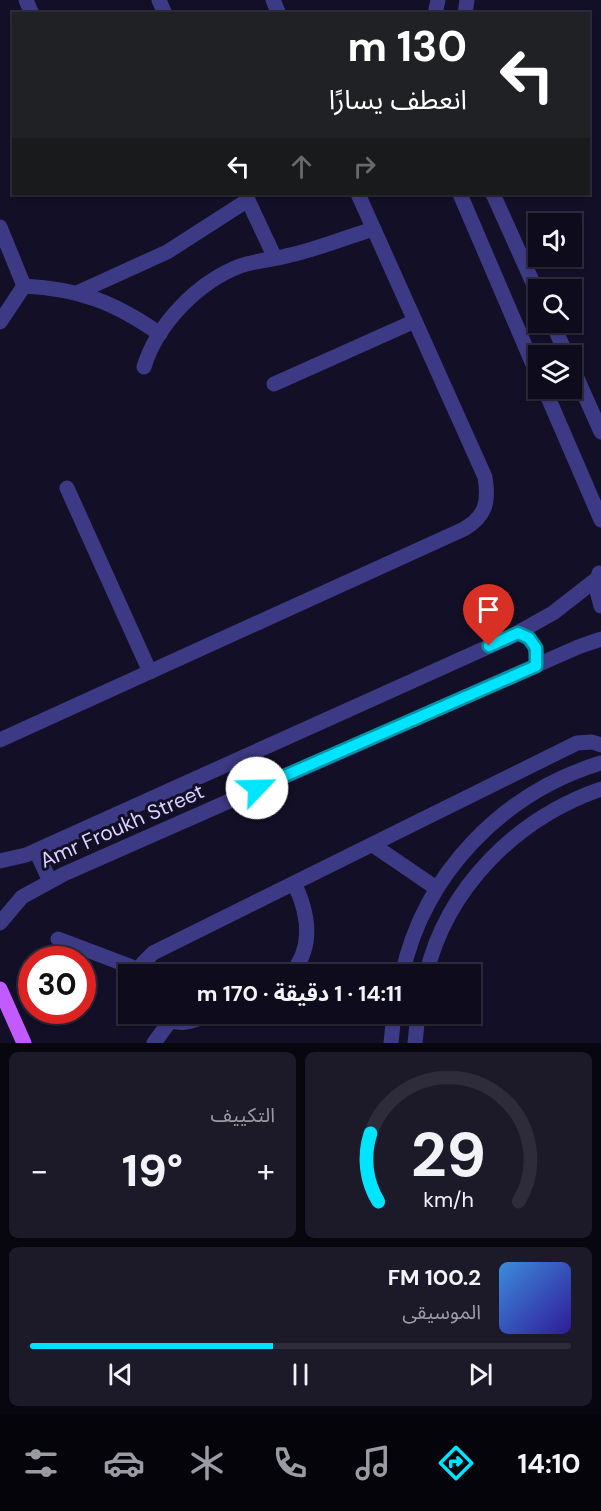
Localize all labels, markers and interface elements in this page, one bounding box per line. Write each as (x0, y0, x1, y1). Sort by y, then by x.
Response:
text: 130 m (347, 19, 467, 74)
icon: left (488, 36, 566, 114)
text: انعطف يسارًا (329, 82, 467, 117)
icon: left (222, 150, 255, 183)
icon: ahead (285, 150, 318, 183)
icon: right (348, 150, 381, 183)
map controls (528, 213, 582, 399)
button: sound (528, 213, 582, 267)
button: search (528, 279, 582, 333)
button: layers (528, 345, 582, 399)
pin (463, 584, 514, 646)
icon: arrive (472, 593, 505, 626)
position arrow (225, 756, 289, 820)
street label: Amr Froukh Street (36, 777, 208, 875)
speed limit sign: 30 (18, 946, 96, 1024)
text: 14:11 · 1 دقيقة · 170 m (197, 979, 402, 1008)
text: التكييف (211, 1102, 275, 1128)
text: 29 (411, 1114, 486, 1195)
text: 19° (122, 1141, 183, 1200)
text: − (30, 1149, 48, 1192)
text: + (257, 1149, 275, 1192)
text: km/h (423, 1186, 474, 1214)
text: 100.2 FM (388, 1263, 481, 1292)
text: الموسيقى (402, 1299, 481, 1325)
icon: previous (104, 1358, 137, 1391)
icon: pause (284, 1358, 317, 1391)
icon: next (464, 1358, 497, 1391)
icon: filters (20, 1442, 62, 1484)
icon: car (103, 1442, 145, 1484)
icon: climate (186, 1442, 228, 1484)
icon: phone (269, 1442, 311, 1484)
icon: music (352, 1442, 394, 1484)
icon: directions (435, 1442, 477, 1484)
text: 14:10 (518, 1446, 581, 1481)

